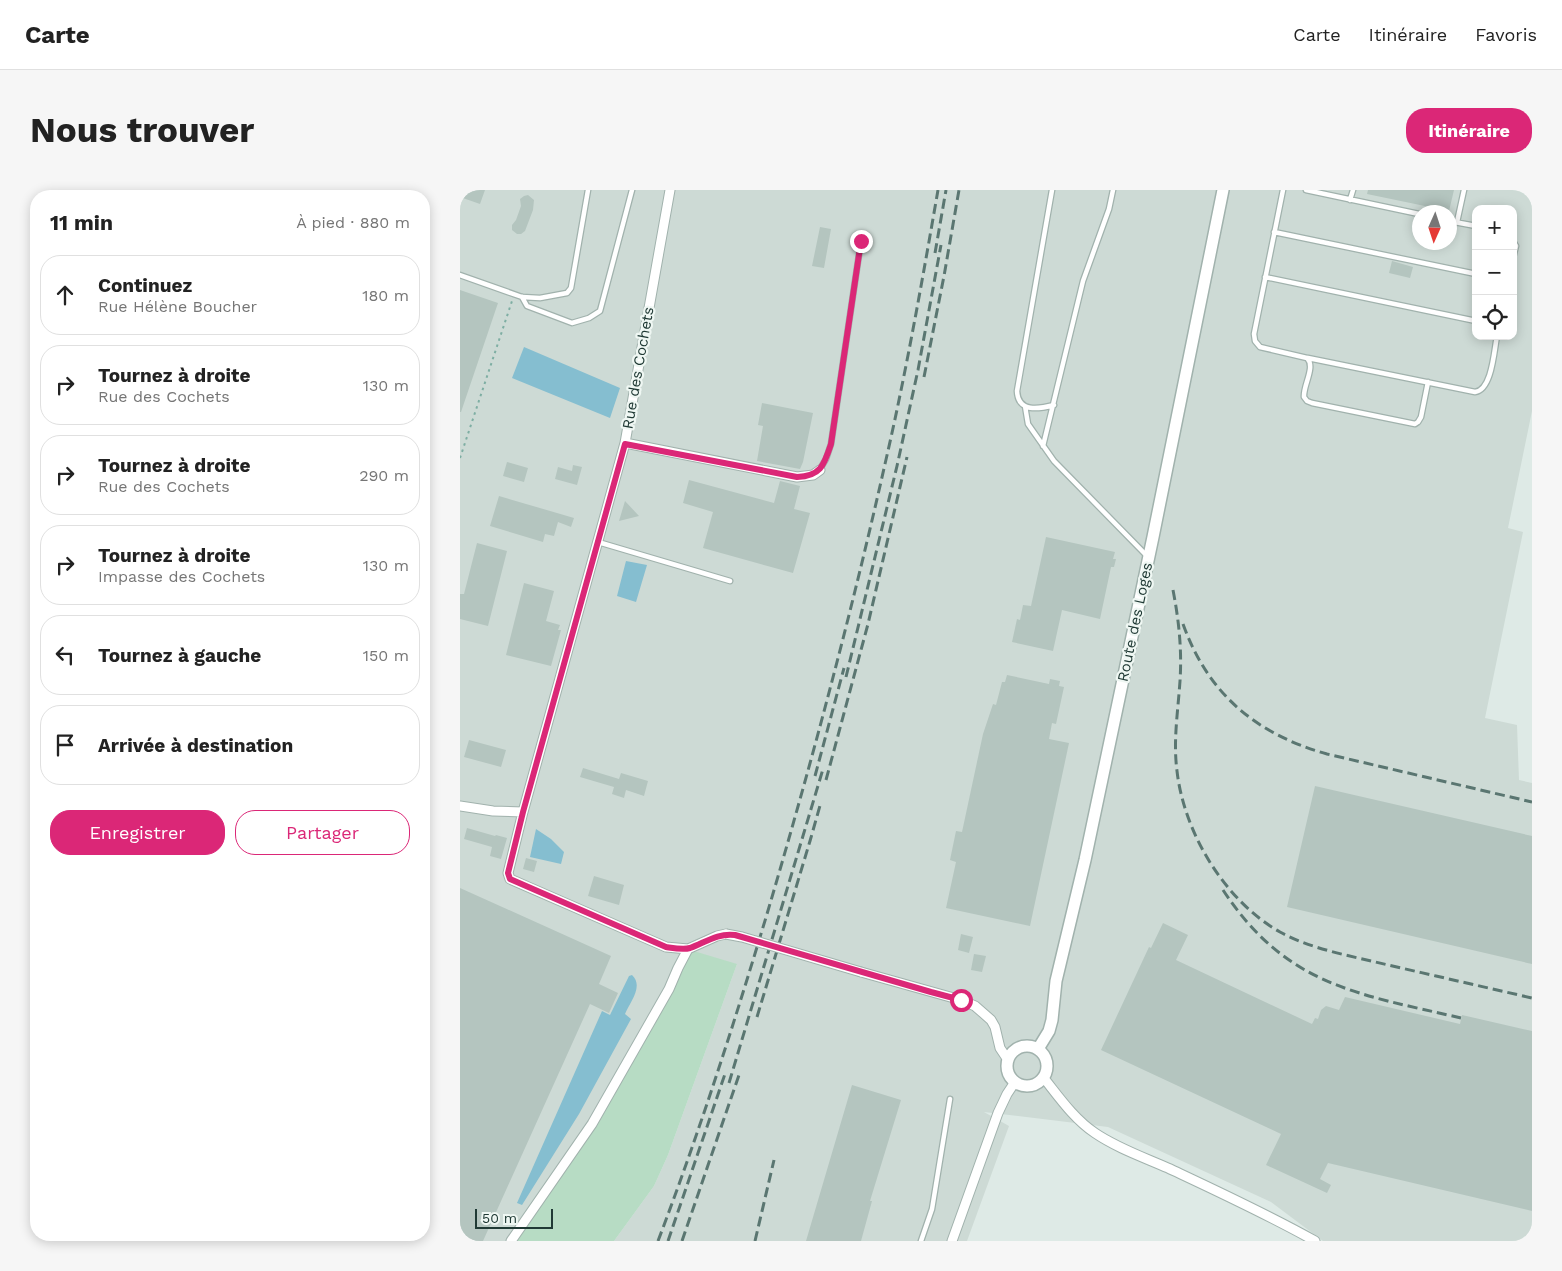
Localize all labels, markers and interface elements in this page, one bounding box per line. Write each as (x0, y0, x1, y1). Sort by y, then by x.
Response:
text: Carte (25, 21, 90, 49)
text: Carte (1293, 24, 1341, 45)
text: Itinéraire (1369, 24, 1447, 45)
text: Favoris (1475, 24, 1537, 45)
button: Itinéraire (1406, 108, 1532, 153)
text: Nous trouver (30, 109, 254, 151)
north arrow (1412, 205, 1457, 250)
map controls (1472, 205, 1517, 340)
button: + (1472, 205, 1517, 250)
text: 11 min (50, 210, 113, 235)
text: À pied · 880 m (296, 213, 410, 232)
route end (850, 230, 873, 253)
button: − (1472, 250, 1517, 295)
text: Continuez (98, 274, 192, 297)
icon: ahead (51, 281, 79, 309)
text: 180 m (362, 286, 409, 305)
button: locate (1472, 295, 1517, 340)
text: Rue Hélène Boucher (98, 297, 257, 316)
street label: Rue des Cochets (618, 306, 658, 430)
text: Tournez à droite (98, 364, 250, 387)
icon: right (51, 371, 79, 399)
text: 130 m (363, 376, 409, 395)
text: Rue des Cochets (98, 387, 230, 406)
text: Tournez à droite (98, 454, 250, 477)
icon: right (51, 461, 79, 489)
text: 290 m (359, 466, 409, 485)
text: Rue des Cochets (98, 477, 230, 496)
text: Tournez à droite (98, 544, 250, 567)
icon: right (51, 551, 79, 579)
text: 130 m (363, 556, 409, 575)
street label: Route des Loges (1114, 561, 1156, 683)
text: Impasse des Cochets (98, 567, 265, 586)
icon: left (51, 641, 79, 669)
text: Tournez à gauche (98, 644, 261, 667)
text: 150 m (363, 646, 409, 665)
icon: arrive (51, 731, 79, 759)
text: Arrivée à destination (98, 734, 293, 757)
button: Enregistrer (50, 810, 225, 855)
button: Partager (235, 810, 410, 855)
route start (950, 989, 973, 1012)
scale bar (475, 1206, 552, 1229)
text: 50 m (482, 1210, 517, 1226)

